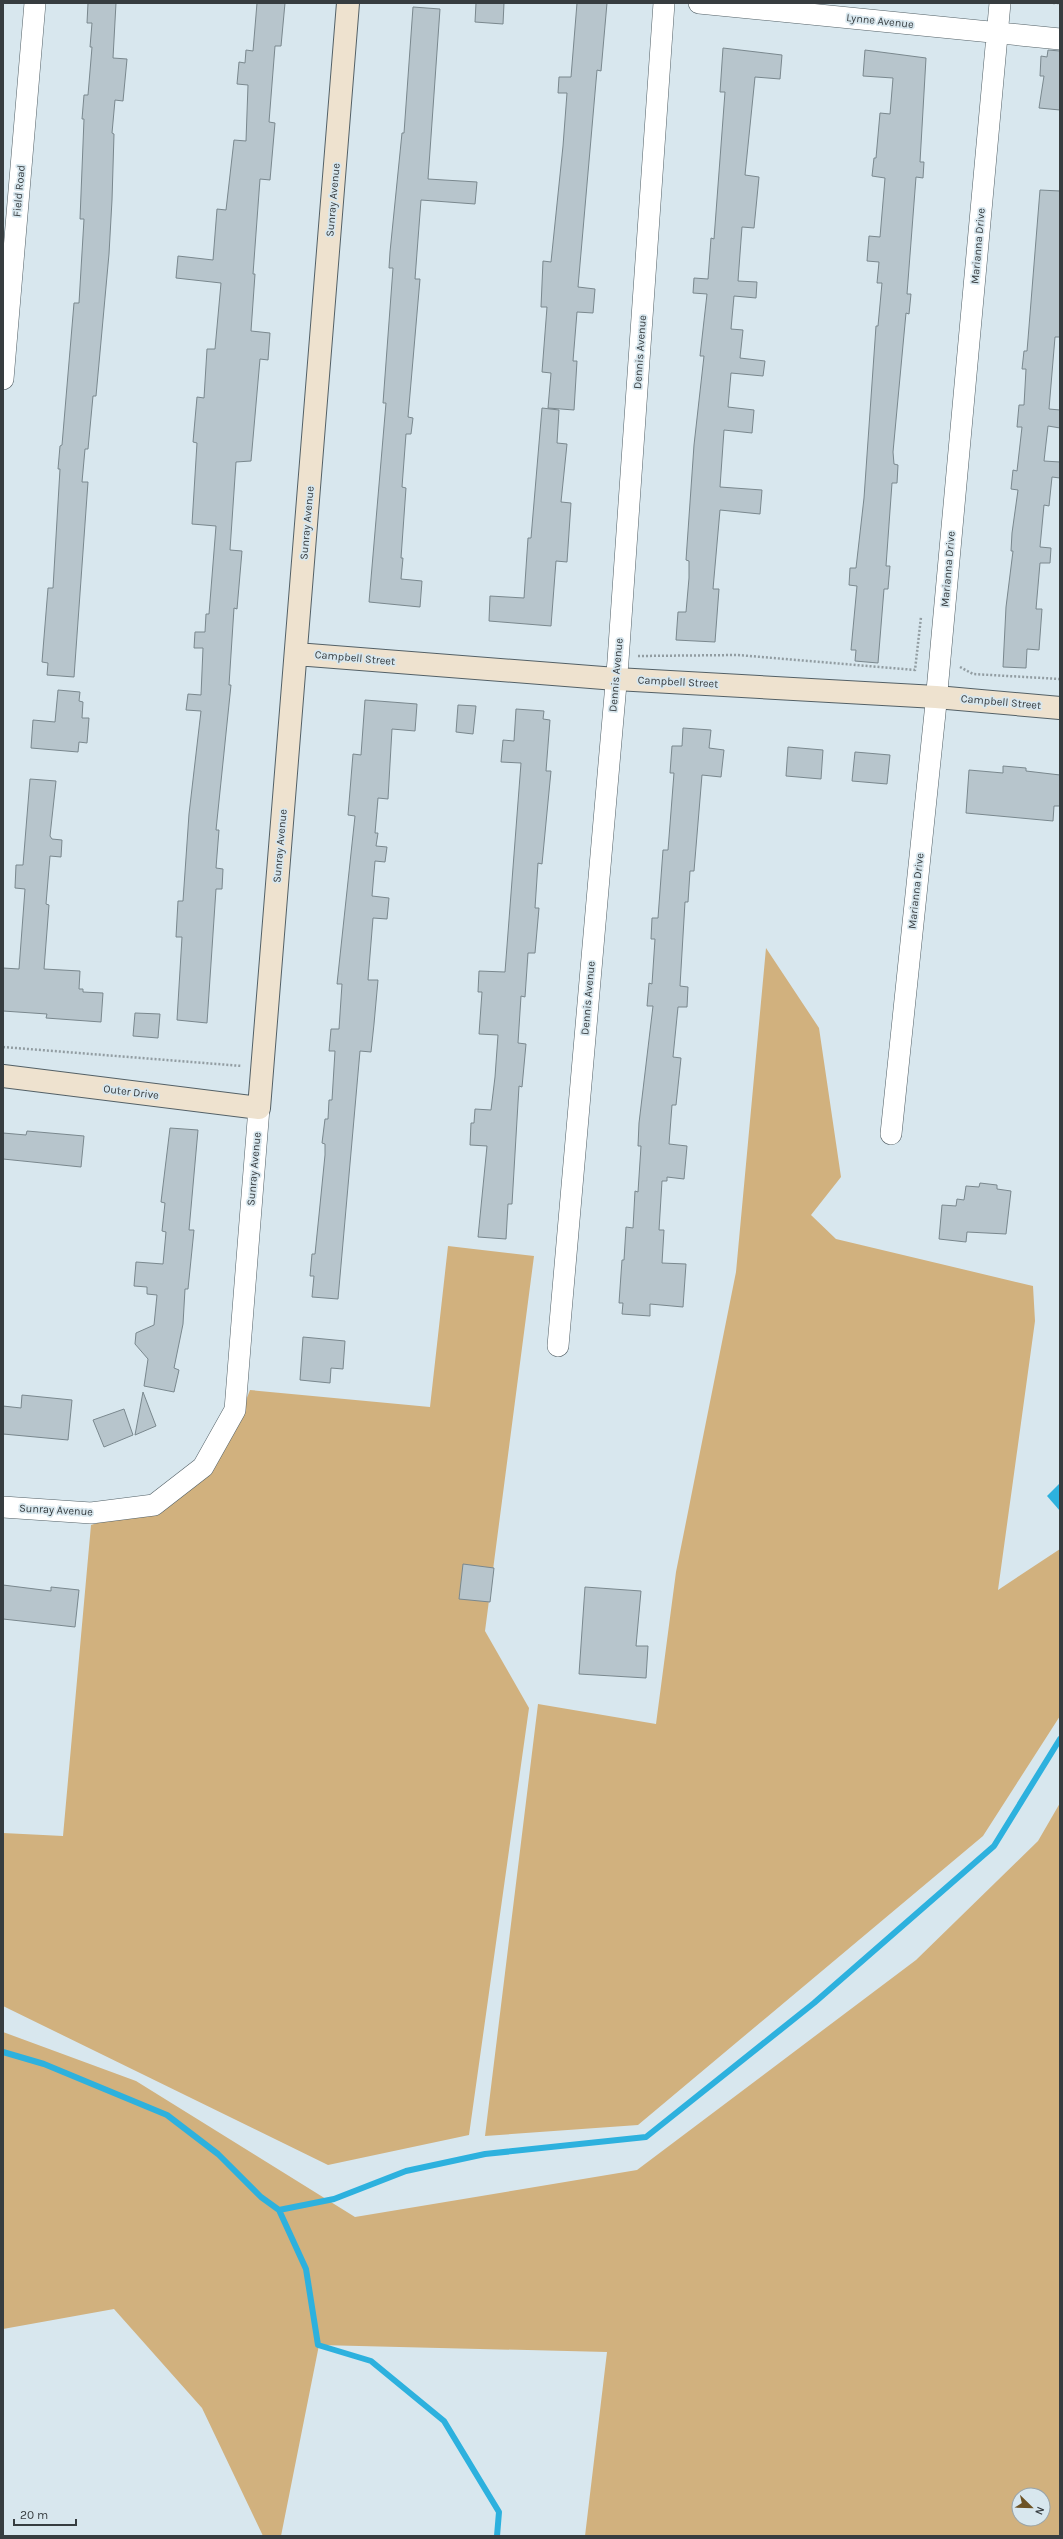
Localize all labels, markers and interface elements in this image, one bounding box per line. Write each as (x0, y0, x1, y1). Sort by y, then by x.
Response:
street label: Lynne Avenue (846, 11, 915, 31)
street label: Sunray Avenue (323, 162, 343, 237)
street label: Field Road (10, 164, 28, 218)
street label: Marianna Drive (968, 207, 988, 285)
street label: Dennis Avenue (631, 314, 649, 389)
street label: Sunray Avenue (297, 485, 317, 560)
street label: Marianna Drive (938, 530, 958, 608)
street label: Dennis Avenue (606, 637, 626, 712)
street label: Campbell Street (314, 648, 396, 668)
street label: Campbell Street (637, 673, 719, 691)
street label: Campbell Street (960, 692, 1042, 712)
street label: Sunray Avenue (270, 808, 290, 883)
street label: Marianna Drive (906, 852, 926, 930)
street label: Dennis Avenue (578, 960, 598, 1035)
street label: Outer Drive (103, 1082, 160, 1102)
street label: Sunray Avenue (244, 1131, 264, 1206)
street label: Sunray Avenue (19, 1502, 94, 1518)
north arrow (1011, 2487, 1051, 2527)
scale bar (14, 2501, 76, 2527)
text: N (1032, 2505, 1047, 2517)
text: 20 m (20, 2508, 48, 2522)

